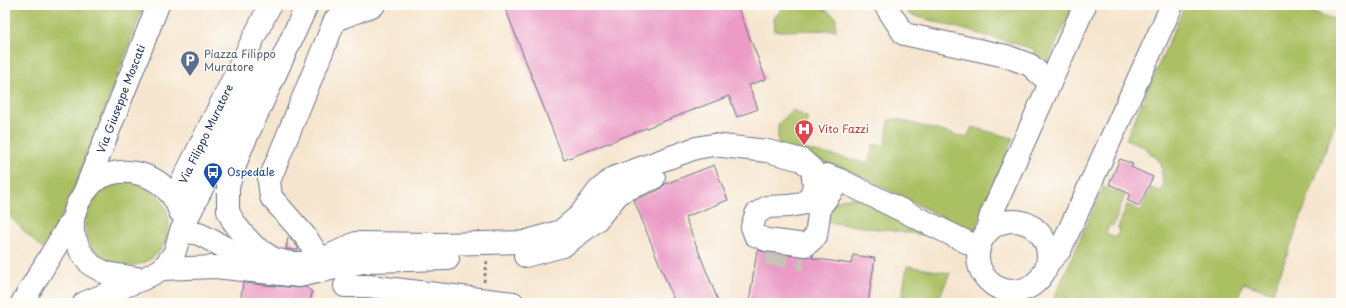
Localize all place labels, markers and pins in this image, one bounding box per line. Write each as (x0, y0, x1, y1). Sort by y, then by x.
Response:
place label: Piazza Filippo Muratore (204, 45, 276, 75)
parking icon: Piazza Filippo Muratore (179, 49, 201, 77)
hospital icon: Vito Fazzi (793, 118, 815, 146)
place label: Vito Fazzi (818, 120, 869, 137)
bus stop icon: Ospedale (202, 161, 224, 189)
place label: Ospedale (227, 163, 275, 180)

